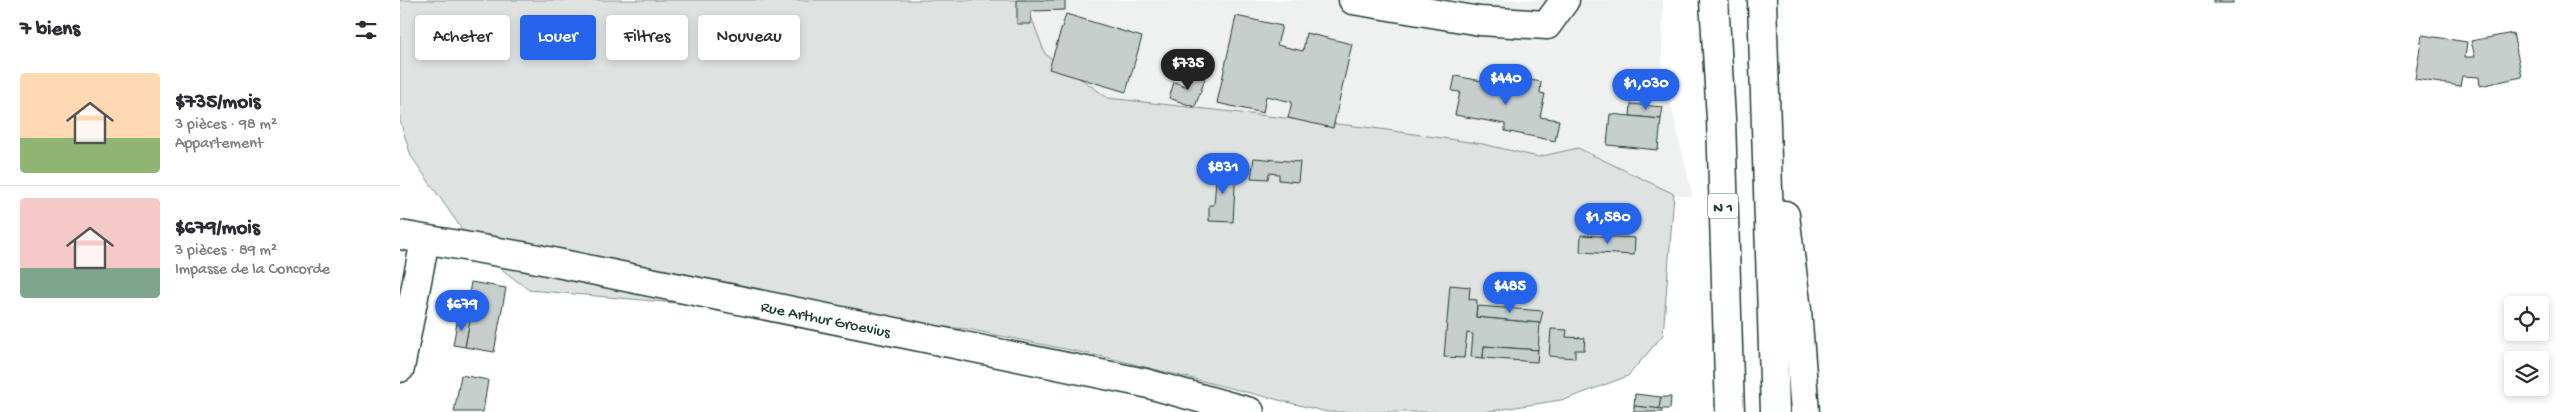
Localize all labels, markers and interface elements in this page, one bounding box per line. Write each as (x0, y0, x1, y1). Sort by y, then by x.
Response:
chip: Acheter (415, 15, 510, 60)
chip: Louer (520, 15, 596, 60)
chip: Filtres (606, 15, 688, 60)
chip: Nouveau (698, 15, 800, 60)
icon: filters (352, 16, 380, 44)
text: 7 biens (20, 18, 80, 43)
pin: $735 (1158, 48, 1218, 91)
text: $735 (1172, 55, 1204, 74)
pin: $440 (1476, 64, 1536, 106)
pin: $1,030 (1605, 68, 1687, 111)
text: $440 (1490, 70, 1522, 89)
text: $1,030 (1623, 75, 1669, 94)
text: $735/mois (175, 91, 260, 116)
icon: home (60, 93, 120, 153)
text: 3 pièces · 98 m² (175, 116, 277, 135)
text: Appartement (175, 135, 263, 154)
pin: $831 (1193, 152, 1253, 195)
text: $831 (1208, 159, 1238, 178)
road number: N 1 (1708, 194, 1738, 218)
pin: $1,580 (1567, 202, 1649, 245)
text: $1,580 (1586, 209, 1630, 228)
text: $679/mois (175, 217, 260, 242)
icon: home (60, 218, 120, 278)
text: 3 pièces · 89 m² (175, 242, 277, 261)
text: Impasse de la Concorde (175, 261, 330, 280)
pin: $485 (1480, 272, 1540, 314)
text: $485 (1494, 278, 1526, 297)
pin: $679 (432, 290, 492, 332)
text: $679 (446, 296, 478, 315)
map controls (2504, 296, 2549, 396)
button: locate (2504, 296, 2549, 341)
street label: Rue Arthur Groevius (759, 299, 893, 344)
button: layers (2504, 351, 2549, 396)

